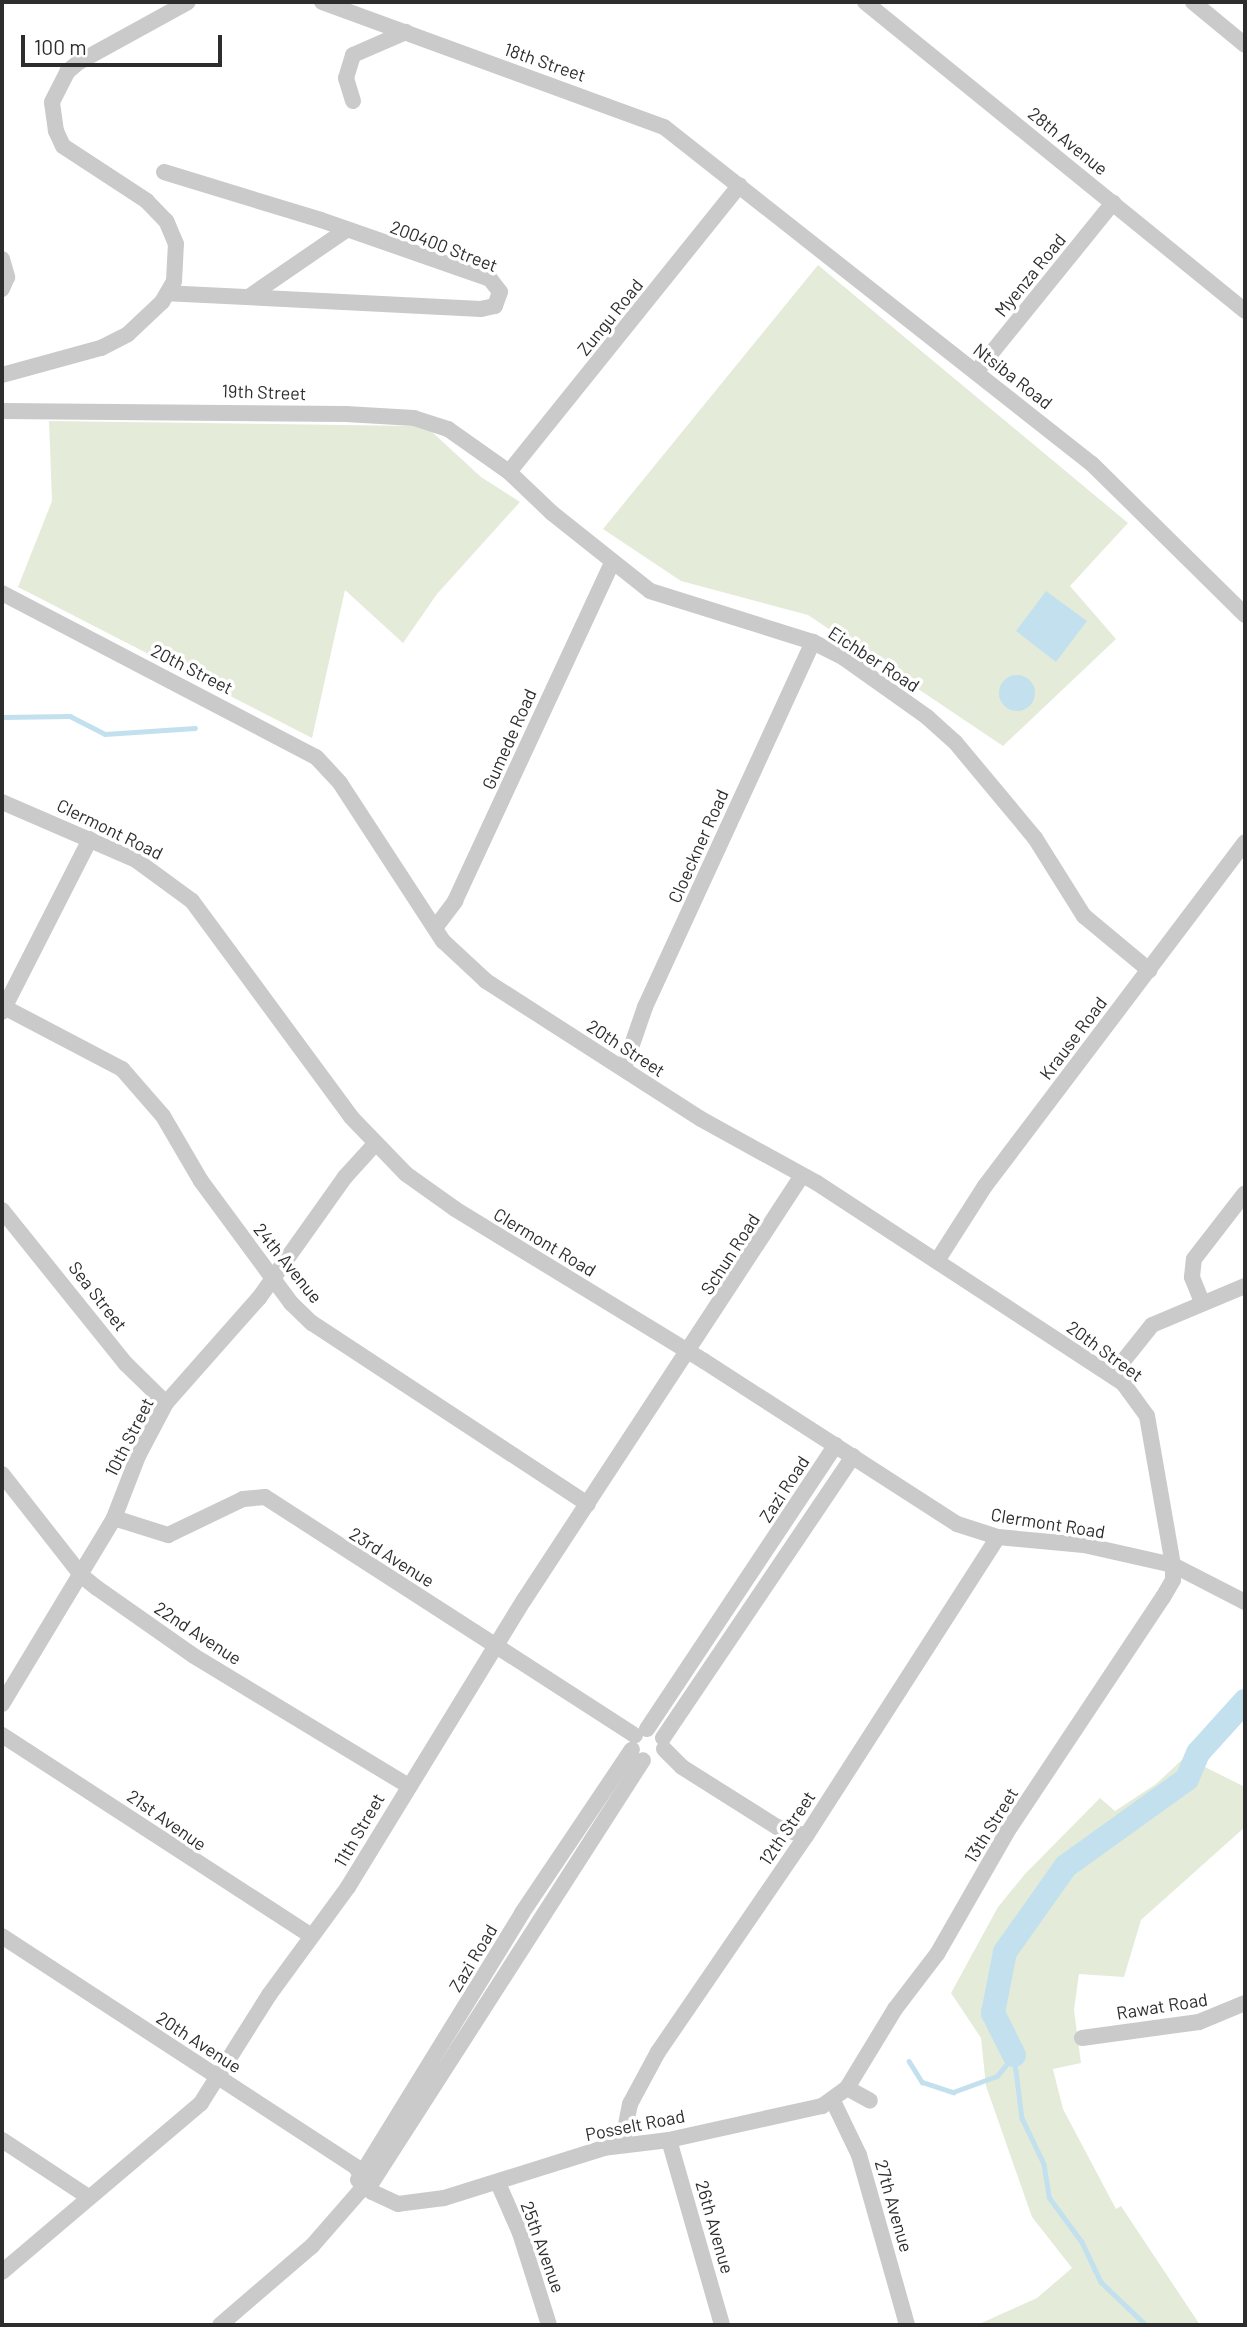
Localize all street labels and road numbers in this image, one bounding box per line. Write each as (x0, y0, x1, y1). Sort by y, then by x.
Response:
street label: 18th Street (501, 38, 589, 86)
street label: 28th Avenue (1024, 102, 1112, 180)
street label: 200400 Street (387, 216, 501, 276)
street label: Myenza Road (990, 229, 1070, 321)
street label: Zungu Road (573, 274, 647, 360)
street label: Ntsiba Road (969, 338, 1057, 414)
street label: 19th Street (221, 380, 307, 404)
street label: Eichber Road (825, 622, 923, 696)
street label: 20th Street (148, 639, 236, 699)
street label: Gumede Road (477, 685, 541, 793)
street label: Cloeckner Road (663, 786, 733, 906)
street label: Clermont Road (53, 794, 167, 864)
street label: Krause Road (1035, 992, 1111, 1084)
street label: 20th Street (583, 1015, 669, 1081)
street label: Clermont Road (490, 1203, 600, 1281)
street label: Schun Road (696, 1209, 764, 1299)
street label: 24th Avenue (249, 1219, 327, 1307)
street label: Sea Street (64, 1257, 132, 1335)
street label: 20th Street (1063, 1316, 1147, 1386)
street label: 10th Street (100, 1394, 158, 1480)
street label: Zazi Road (754, 1452, 814, 1526)
street label: Clermont Road (989, 1503, 1107, 1543)
street label: 23rd Avenue (346, 1522, 438, 1592)
street label: 22nd Avenue (150, 1597, 246, 1669)
street label: 13th Street (959, 1783, 1023, 1867)
street label: 21st Avenue (123, 1785, 211, 1855)
street label: 12th Street (754, 1787, 820, 1869)
street label: 11th Street (329, 1789, 389, 1871)
street label: Zazi Road (444, 1920, 502, 1996)
street label: Rawat Road (1115, 1988, 1209, 2024)
street label: 20th Avenue (152, 2007, 246, 2077)
street label: Posselt Road (583, 2105, 687, 2145)
street label: 27th Avenue (870, 2157, 918, 2255)
street label: 26th Avenue (691, 2178, 739, 2276)
street label: 25th Avenue (516, 2198, 570, 2296)

